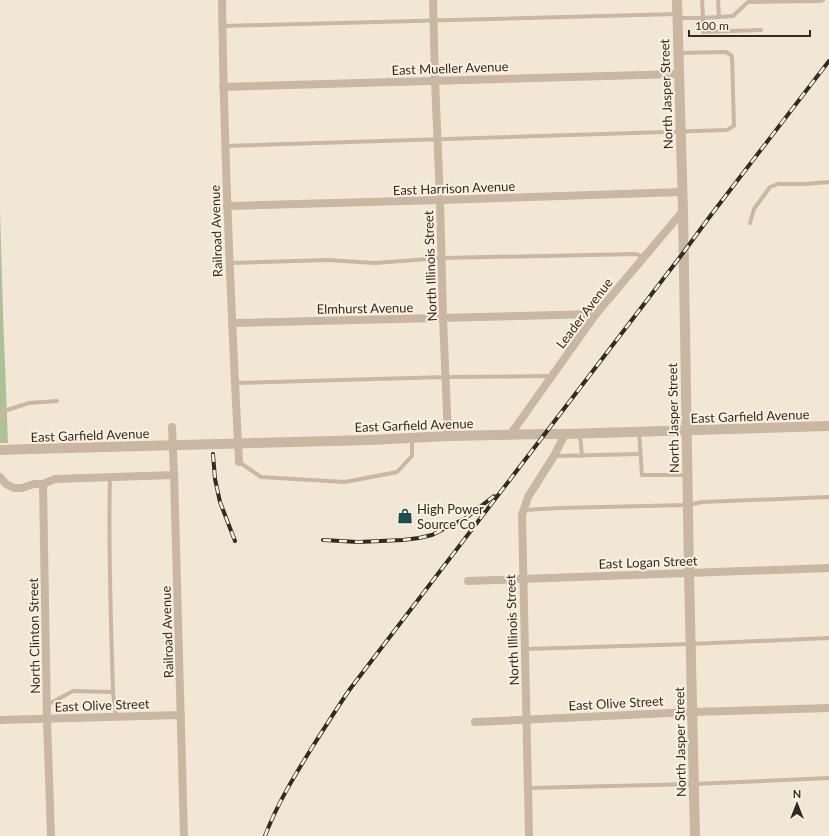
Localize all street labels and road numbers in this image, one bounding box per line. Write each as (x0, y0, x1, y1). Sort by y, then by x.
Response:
street label: North Jasper Street (656, 38, 676, 149)
street label: East Mueller Avenue (391, 58, 509, 78)
street label: East Harrison Avenue (393, 178, 516, 198)
street label: Railroad Avenue (206, 185, 226, 277)
street label: North Illinois Street (420, 210, 440, 322)
street label: Leader Avenue (552, 275, 616, 351)
street label: Elmhurst Avenue (317, 299, 414, 317)
street label: North Jasper Street (664, 362, 682, 473)
street label: East Garfield Avenue (690, 406, 810, 426)
street label: East Garfield Avenue (354, 415, 474, 435)
street label: East Garfield Avenue (30, 425, 150, 445)
street label: East Logan Street (598, 552, 698, 572)
street label: North Illinois Street (502, 574, 522, 686)
street label: North Clinton Street (25, 578, 43, 694)
street label: Railroad Avenue (157, 586, 177, 678)
street label: North Jasper Street (671, 686, 689, 797)
street label: East Olive Street (568, 693, 664, 713)
street label: East Olive Street (54, 695, 150, 715)

